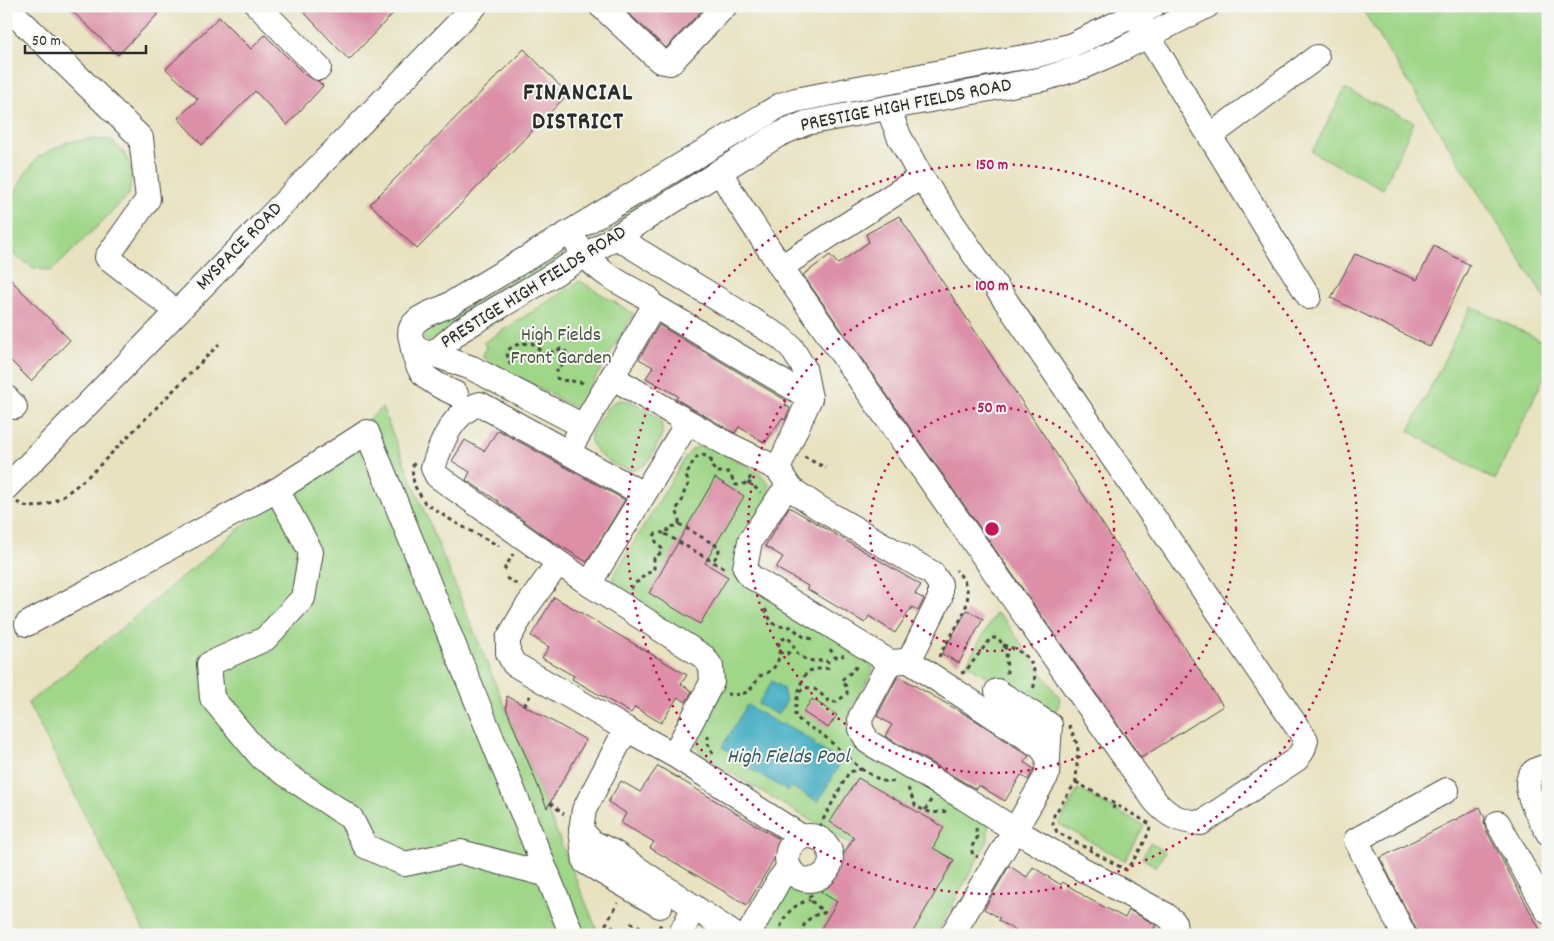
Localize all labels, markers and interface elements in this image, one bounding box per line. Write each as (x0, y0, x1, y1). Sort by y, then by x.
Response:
scale bar (25, 22, 146, 54)
text: 50 m (32, 31, 61, 53)
street label: PRESTIGE HIGH FIELDS ROAD (798, 72, 1014, 140)
district label: FINANCIAL DISTRICT (523, 76, 633, 141)
text: 150 m (976, 155, 1008, 177)
street label: MYSPACE ROAD (190, 196, 290, 298)
street label: PRESTIGE HIGH FIELDS ROAD (436, 219, 632, 357)
text: 100 m (975, 276, 1009, 298)
park label: High Fields Front Garden (511, 322, 611, 373)
text: 50 m (978, 398, 1006, 420)
centre of rings (983, 520, 1001, 538)
water label: High Fields Pool (727, 743, 851, 773)

